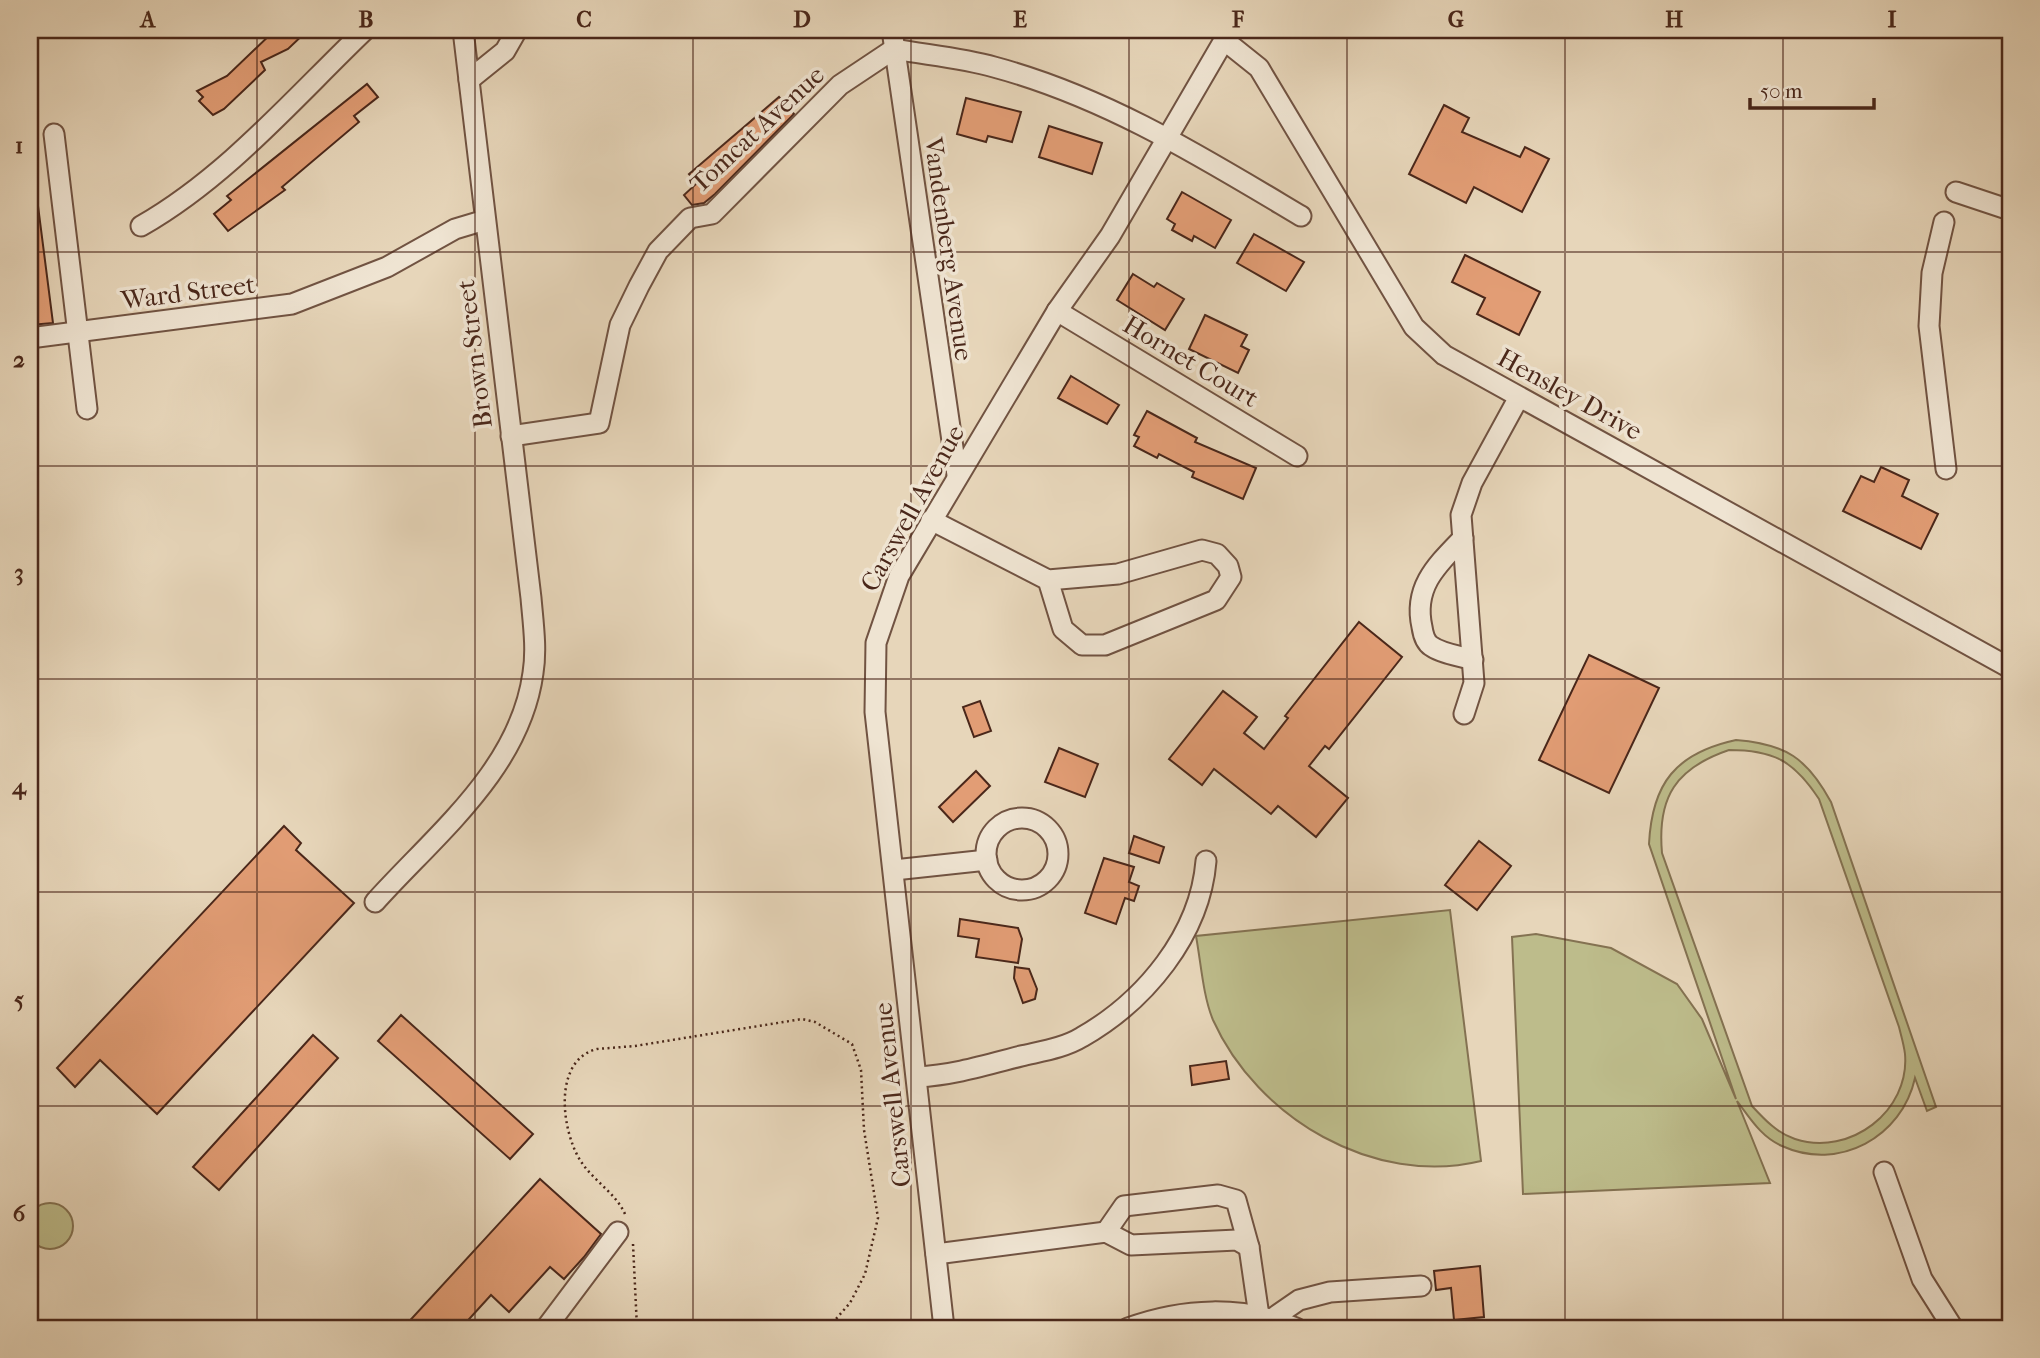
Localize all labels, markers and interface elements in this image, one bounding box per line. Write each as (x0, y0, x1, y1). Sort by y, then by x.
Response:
text: A (139, 6, 157, 33)
text: B (359, 6, 374, 33)
text: C (576, 6, 592, 33)
text: D (793, 6, 811, 33)
text: E (1013, 6, 1027, 33)
text: F (1231, 6, 1245, 33)
text: G (1448, 6, 1464, 33)
text: H (1665, 6, 1683, 33)
text: I (1888, 6, 1897, 33)
street label: Tomcat Avenue (684, 59, 831, 199)
scale bar (1750, 66, 1874, 110)
text: 50 m (1760, 79, 1803, 103)
text: 1 (15, 132, 23, 159)
street label: Vandenberg Avenue (917, 134, 980, 363)
street label: Ward Street (118, 269, 258, 316)
street label: Brown Street (450, 277, 499, 430)
street label: Hornet Court (1117, 309, 1265, 414)
street label: Hensley Drive (1492, 342, 1647, 447)
text: 2 (13, 346, 25, 373)
street label: Carswell Avenue (854, 419, 971, 597)
text: 3 (14, 559, 24, 586)
text: 4 (11, 773, 27, 800)
text: 5 (14, 986, 24, 1013)
street label: Carswell Avenue (867, 1001, 918, 1189)
text: 6 (13, 1200, 26, 1227)

